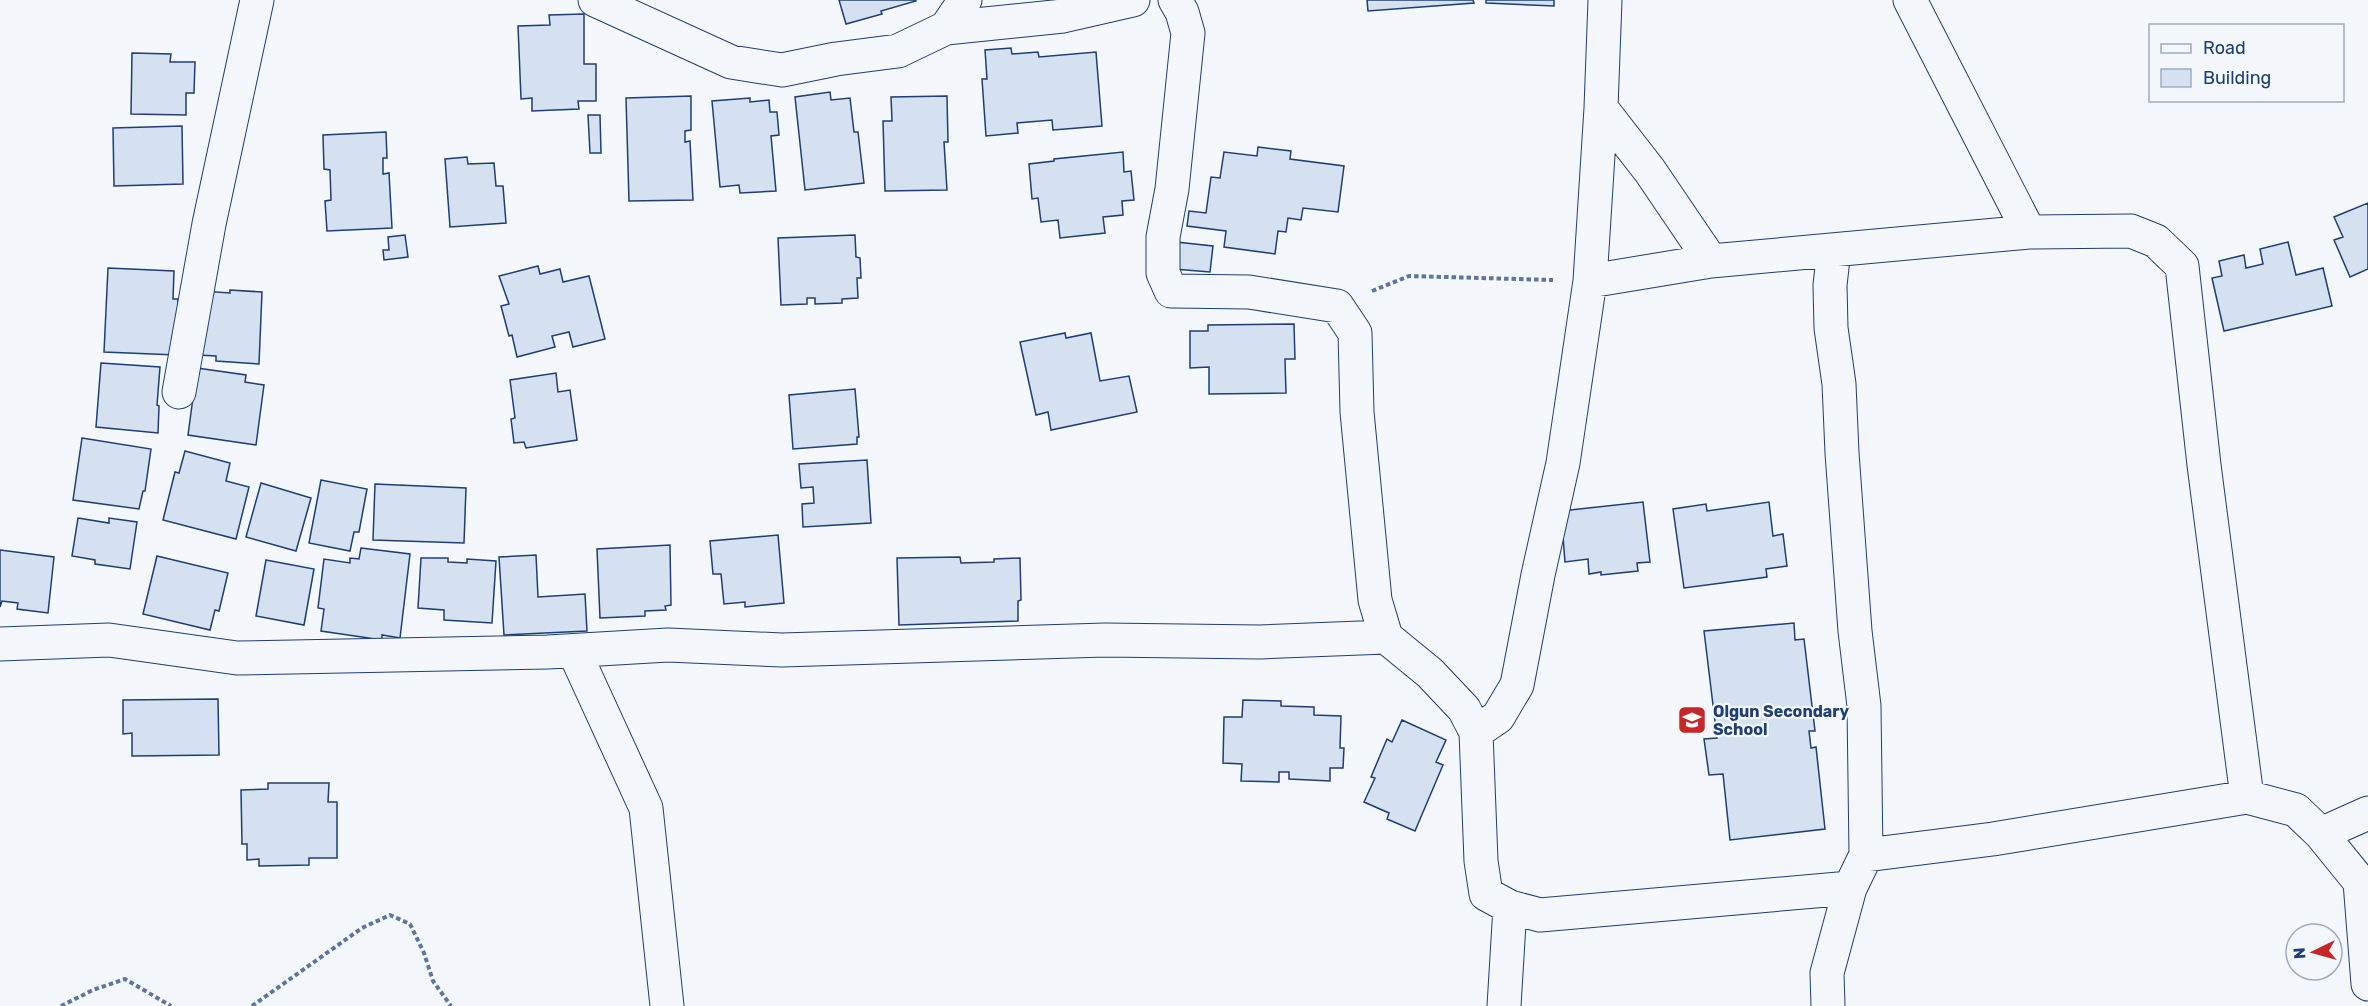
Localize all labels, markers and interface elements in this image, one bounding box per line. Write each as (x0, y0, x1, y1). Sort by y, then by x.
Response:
legend (2149, 24, 2344, 102)
text: Road (2203, 37, 2246, 59)
text: Building (2203, 67, 2271, 89)
place label: Olgun Secondary School (1713, 702, 1849, 739)
school or university icon: Olgun Secondary School (1676, 704, 1708, 736)
north arrow (2284, 922, 2344, 982)
text: N (2290, 947, 2310, 960)

